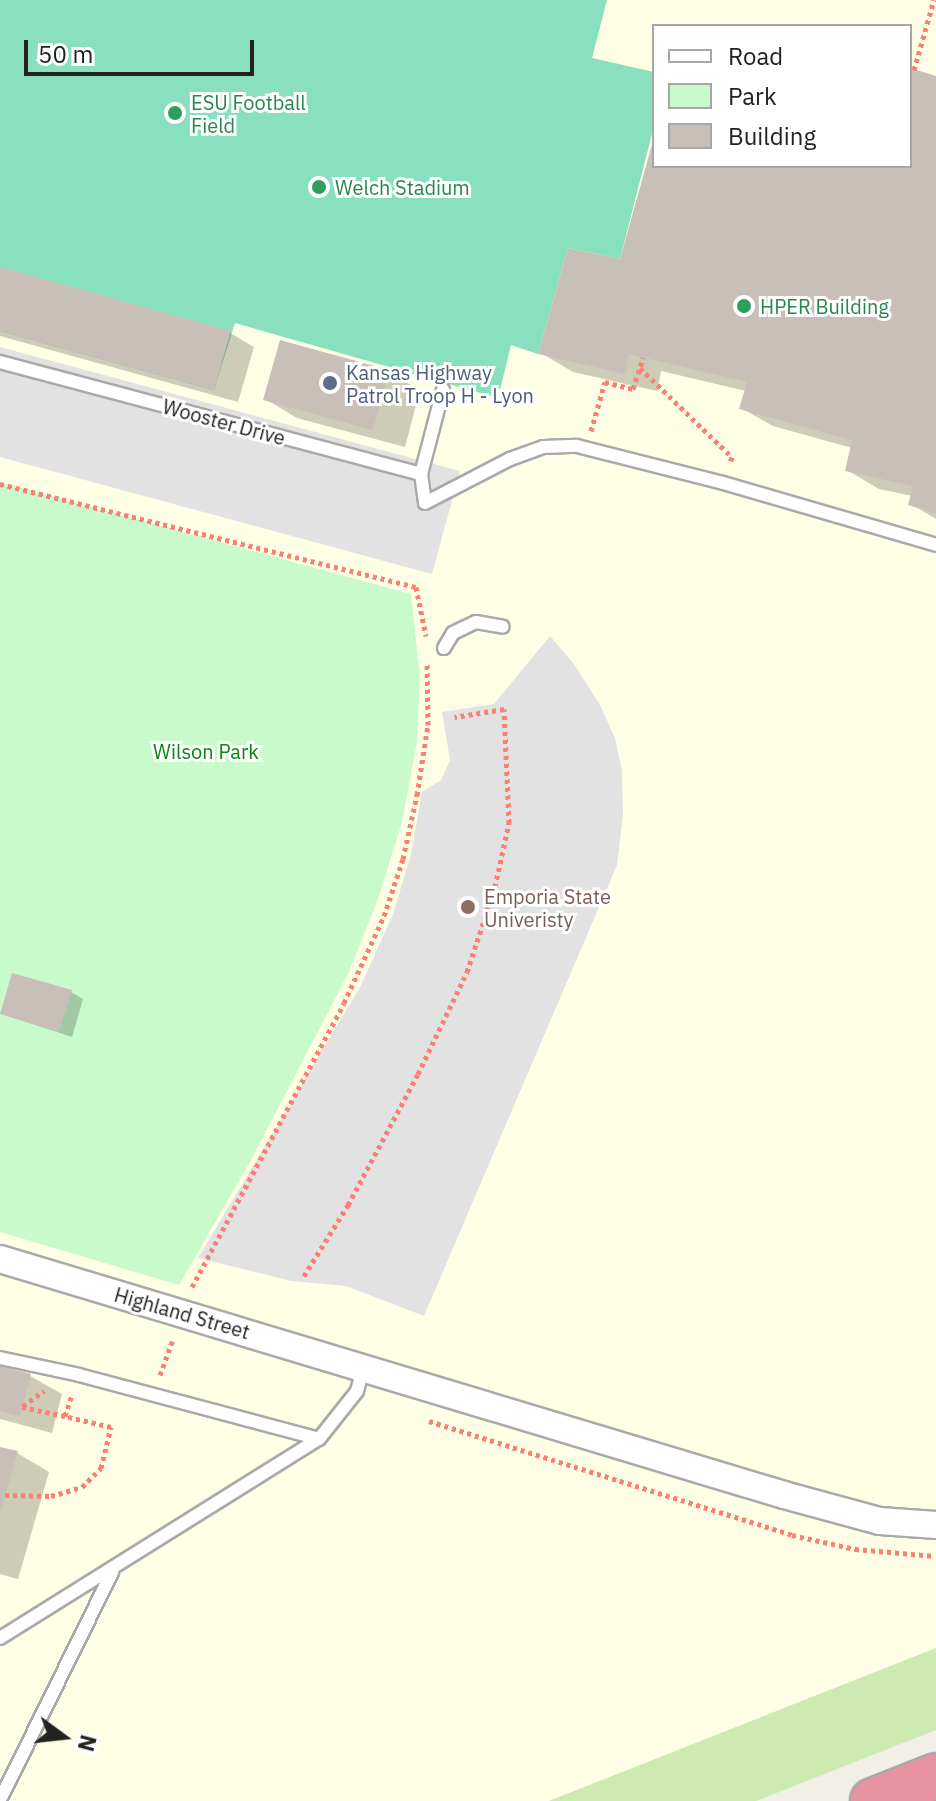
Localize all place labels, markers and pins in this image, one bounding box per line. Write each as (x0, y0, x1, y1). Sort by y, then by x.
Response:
place label: ESU Football Field (191, 90, 306, 137)
marker: ESU Football Field (166, 104, 184, 122)
place label: Welch Stadium (335, 175, 470, 199)
marker: Welch Stadium (310, 178, 328, 196)
place label: HPER Building (760, 294, 889, 318)
marker: HPER Building (735, 297, 753, 315)
place label: Kansas Highway Patrol Troop H - Lyon (346, 360, 534, 407)
marker: Kansas Highway Patrol Troop H - Lyon (321, 374, 339, 392)
place label: Emporia State Univeristy (484, 884, 611, 931)
marker: Emporia State Univeristy (459, 898, 477, 916)

